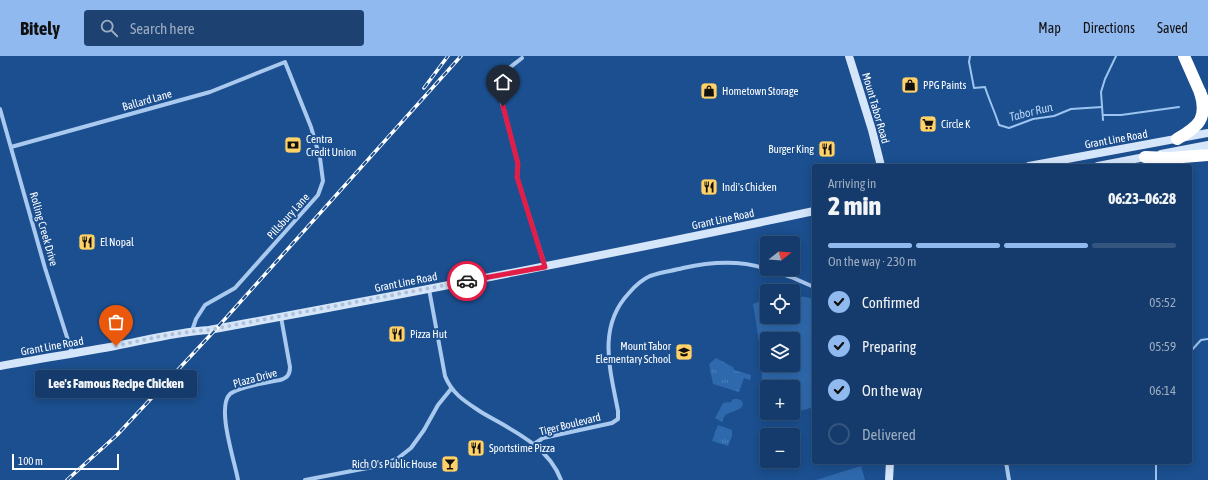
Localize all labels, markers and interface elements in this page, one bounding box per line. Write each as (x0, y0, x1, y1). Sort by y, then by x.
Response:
search box (84, 10, 364, 46)
text: Bitely (20, 17, 60, 39)
icon: search (98, 17, 120, 39)
text: Search here (130, 20, 195, 37)
text: Map (1038, 20, 1061, 36)
text: Directions (1083, 20, 1135, 36)
text: Saved (1157, 20, 1188, 36)
pin (486, 65, 520, 106)
icon: home (492, 71, 514, 93)
street label: Mount Tabor Road (860, 71, 892, 145)
shop icon: PPG Paints (900, 75, 920, 95)
place label: PPG Paints (923, 79, 966, 91)
shop icon: Hometown Storage (699, 81, 719, 101)
place label: Hometown Storage (722, 85, 799, 97)
street label: Ballard Lane (121, 87, 173, 113)
water label: Tabor Run (1008, 100, 1054, 124)
supermarket icon: Circle K (918, 114, 938, 134)
place label: Circle K (941, 118, 971, 130)
street label: Grant Line Road (1084, 128, 1148, 150)
place label: Centra Credit Union (306, 133, 356, 158)
bank icon: Centra Credit Union (283, 135, 303, 155)
restaurant icon: Burger King (817, 139, 837, 159)
place label: Burger King (768, 143, 814, 155)
text: Arriving in (828, 176, 876, 191)
restaurant icon: Indi's Chicken (699, 177, 719, 197)
place label: Indi's Chicken (722, 181, 777, 193)
text: 06:23–06:28 (1108, 190, 1176, 207)
street label: Rolling Creek Drive (28, 191, 60, 267)
street label: Pillsbury Lane (264, 191, 312, 241)
text: 2 min (828, 191, 881, 221)
street label: Grant Line Road (691, 207, 755, 231)
restaurant icon: El Nopal (77, 232, 97, 252)
place label: El Nopal (100, 236, 134, 248)
north arrow (760, 236, 800, 276)
map controls (760, 236, 800, 468)
text: On the way · 230 m (828, 254, 916, 269)
courier (447, 261, 487, 301)
street label: Grant Line Road (374, 270, 438, 294)
icon: car (456, 270, 478, 292)
button: locate (760, 284, 800, 324)
icon: check (828, 291, 850, 313)
text: Confirmed (862, 294, 920, 311)
text: 05:52 (1149, 295, 1176, 310)
pin (99, 305, 133, 346)
icon: bag (105, 311, 127, 333)
restaurant icon: Pizza Hut (387, 324, 407, 344)
place label: Pizza Hut (410, 328, 447, 340)
button: layers (760, 332, 800, 372)
street label: Grant Line Road (20, 335, 84, 357)
icon: check (828, 335, 850, 357)
text: Preparing (862, 338, 916, 355)
text: 05:59 (1149, 339, 1176, 354)
place label: Mount Tabor Elementary School (595, 340, 672, 365)
school or university icon: Mount Tabor Elementary School (674, 342, 694, 362)
street label: Plaza Drive (232, 366, 278, 390)
callout: Lee's Famous Recipe Chicken (35, 370, 197, 398)
text: Lee's Famous Recipe Chicken (48, 376, 184, 391)
icon: check (828, 379, 850, 401)
button: + (760, 380, 800, 420)
text: On the way (862, 382, 923, 399)
text: 06:14 (1149, 383, 1176, 398)
street label: Tiger Boulevard (538, 411, 602, 437)
text: Delivered (862, 426, 916, 443)
button: − (760, 428, 800, 468)
restaurant icon: Sportstime Pizza (466, 438, 486, 458)
place label: Sportstime Pizza (489, 442, 555, 454)
scale bar (12, 452, 119, 471)
bar icon: Rich O's Public House (440, 454, 460, 474)
text: 100 m (18, 455, 43, 467)
place label: Rich O's Public House (352, 458, 437, 470)

